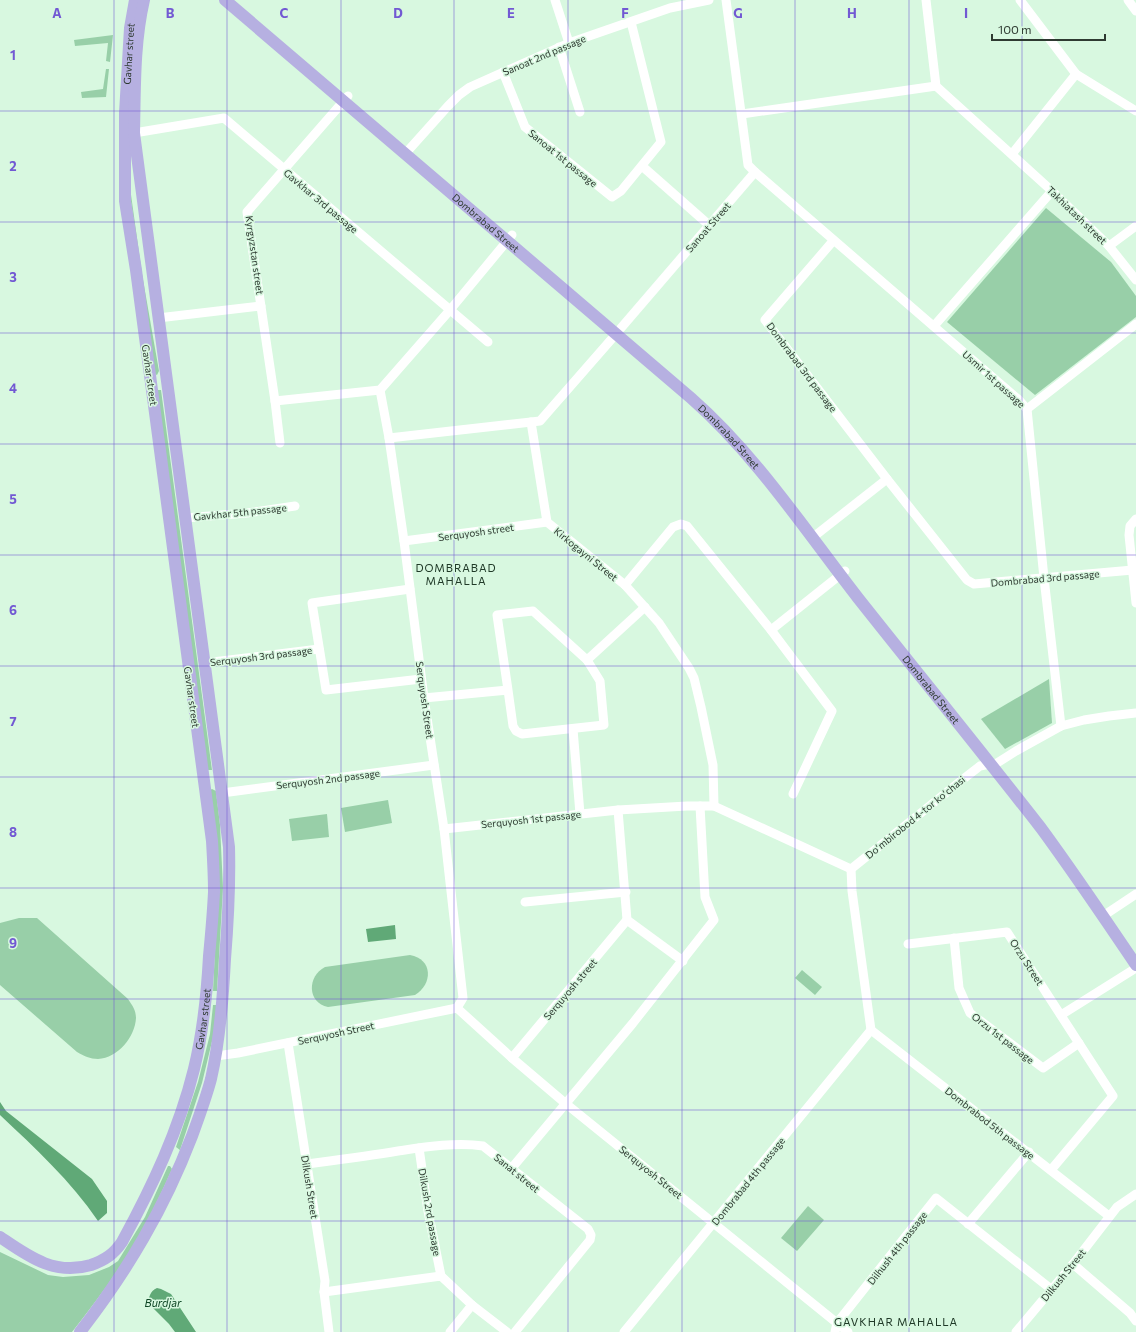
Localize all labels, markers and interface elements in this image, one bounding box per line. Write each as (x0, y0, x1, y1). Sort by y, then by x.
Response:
text: A (52, 5, 62, 21)
text: B (166, 5, 175, 21)
text: C (280, 5, 289, 21)
text: D (393, 5, 403, 21)
text: E (507, 5, 515, 21)
text: F (621, 5, 629, 21)
text: G (733, 5, 743, 21)
text: H (847, 5, 857, 21)
text: I (964, 5, 968, 21)
scale bar (992, 16, 1105, 42)
street label: Gavhar street (121, 22, 137, 85)
text: 100 m (998, 22, 1032, 36)
street label: Sanoat 2nd passage (501, 32, 587, 78)
text: 1 (10, 47, 16, 63)
street label: Sanoat 1st passage (526, 127, 600, 189)
text: 2 (9, 158, 17, 174)
street label: Gavkhar 3rd passage (281, 166, 361, 236)
street label: Takhiatash street (1045, 183, 1109, 247)
street label: Dombrabad Street (450, 191, 522, 255)
street label: Sanoat Street (683, 200, 733, 254)
street label: Kyrgyzstan street (244, 215, 266, 295)
text: 3 (9, 269, 17, 285)
street label: Dombrabad 3rd passage (764, 320, 840, 414)
street label: Gavhar street (140, 344, 160, 406)
street label: Usmir 1st passage (960, 348, 1028, 410)
text: 4 (9, 380, 17, 396)
street label: Dombrabad Street (696, 402, 762, 471)
text: 5 (9, 491, 17, 507)
street label: Gavkhar 5th passage (193, 501, 287, 523)
street label: Serquyosh street (437, 521, 515, 543)
street label: Kirkogayni Street (552, 525, 620, 583)
district label: DOMBRABAD MAHALLA (415, 561, 497, 587)
street label: Dombrabad 3rd passage (990, 567, 1100, 589)
text: 6 (9, 602, 17, 618)
street label: Serquyosh 3rd passage (209, 644, 313, 668)
street label: Dombrabad Street (900, 653, 962, 726)
street label: Serquyosh Street (414, 661, 436, 739)
street label: Gavhar street (182, 666, 202, 728)
text: 7 (9, 713, 17, 729)
street label: Serquyosh 2nd passage (275, 767, 381, 791)
street label: Doʻmbirobod 4-tor koʻchasi (863, 773, 967, 861)
street label: Serquyosh 1st passage (480, 808, 582, 830)
text: 8 (9, 824, 17, 840)
text: 9 (9, 935, 17, 951)
street label: Orzu Street (1008, 937, 1046, 987)
street label: Serquyosh street (541, 956, 599, 1022)
street label: Gavhar street (192, 988, 213, 1051)
street label: Orzu 1st passage (970, 1010, 1036, 1066)
street label: Serquyosh Street (297, 1019, 375, 1047)
street label: Dombrabod 5th passage (943, 1084, 1037, 1162)
street label: Dombrabad 4th passage (709, 1135, 787, 1227)
street label: Serquyosh Street (617, 1143, 685, 1201)
street label: Sanat street (492, 1151, 542, 1195)
street label: Dilkush Street (299, 1154, 321, 1220)
street label: Dilkush 2rd passage (416, 1167, 444, 1257)
street label: Dilhush 4th passage (865, 1209, 929, 1287)
street label: Dilkush Street (1038, 1246, 1088, 1304)
water label: Burdjar (145, 1296, 182, 1309)
district label: GAVKHAR MAHALLA (834, 1315, 958, 1328)

